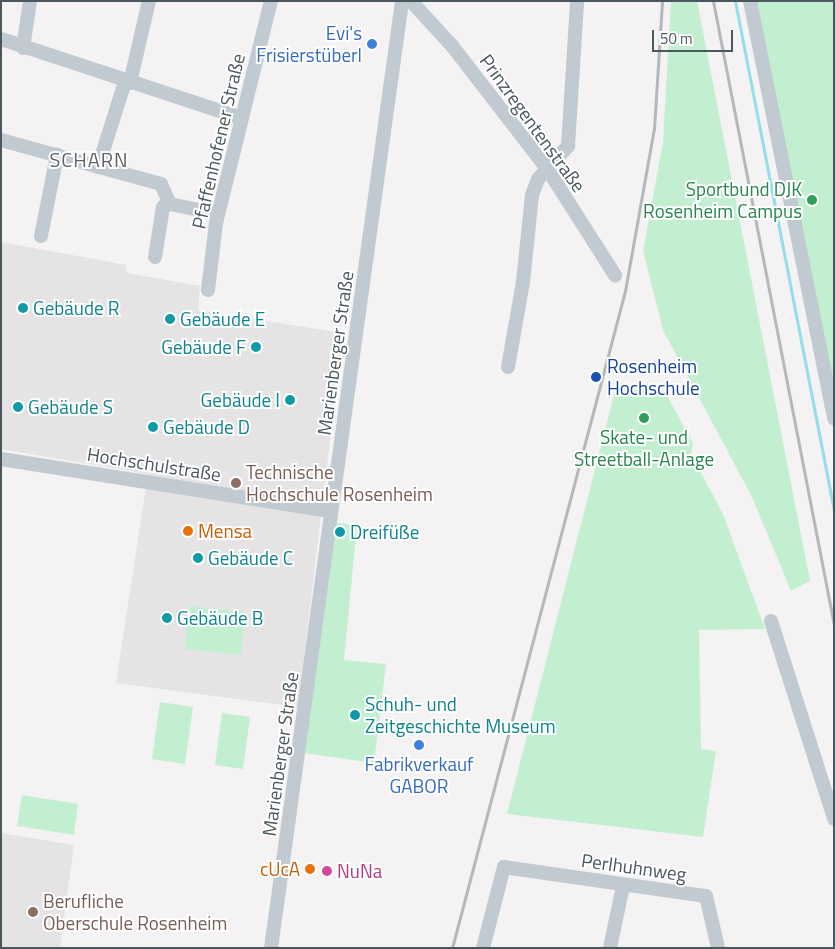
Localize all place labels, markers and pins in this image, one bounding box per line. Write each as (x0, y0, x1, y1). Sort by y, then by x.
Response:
place label: Evi's Frisierstüberl (256, 22, 362, 66)
marker: Evi's Frisierstüberl (366, 38, 378, 50)
place label: Sportbund DJK Rosenheim Campus (643, 178, 802, 222)
marker: Sportbund DJK Rosenheim Campus (806, 194, 818, 206)
place label: Gebäude R (33, 297, 119, 319)
marker: Gebäude R (17, 302, 29, 314)
place label: Gebäude E (180, 308, 265, 330)
marker: Gebäude E (164, 313, 176, 325)
place label: Gebäude F (161, 336, 246, 358)
marker: Gebäude F (250, 341, 262, 353)
place label: Rosenheim Hochschule (607, 355, 700, 399)
marker: Rosenheim Hochschule (589, 370, 603, 384)
place label: Gebäude I (201, 389, 280, 411)
marker: Gebäude I (284, 394, 296, 406)
place label: Gebäude S (28, 396, 113, 418)
marker: Gebäude S (12, 401, 24, 413)
marker: Skate- und Streetball-Anlage (638, 412, 650, 424)
place label: Gebäude D (163, 416, 250, 438)
marker: Gebäude D (147, 421, 159, 433)
place label: Skate- und Streetball-Anlage (574, 426, 714, 470)
place label: Technische Hochschule Rosenheim (246, 461, 433, 505)
marker: Technische Hochschule Rosenheim (230, 477, 242, 489)
place label: Mensa (198, 520, 252, 542)
place label: Dreifüße (350, 521, 419, 543)
marker: Mensa (182, 525, 194, 537)
marker: Dreifüße (334, 526, 346, 538)
place label: Gebäude C (208, 547, 293, 569)
marker: Gebäude C (192, 552, 204, 564)
place label: Gebäude B (177, 607, 263, 629)
marker: Gebäude B (161, 612, 173, 624)
place label: Schuh- und Zeitgeschichte Museum (365, 693, 556, 737)
marker: Schuh- und Zeitgeschichte Museum (349, 709, 361, 721)
marker: Fabrikverkauf GABOR (413, 739, 425, 751)
place label: Fabrikverkauf GABOR (365, 753, 473, 797)
place label: cUcA (260, 858, 300, 880)
place label: NuNa (337, 860, 382, 882)
marker: cUcA (304, 863, 316, 875)
marker: NuNa (321, 865, 333, 877)
place label: Berufliche Oberschule Rosenheim (43, 890, 227, 934)
marker: Berufliche Oberschule Rosenheim (27, 906, 39, 918)

